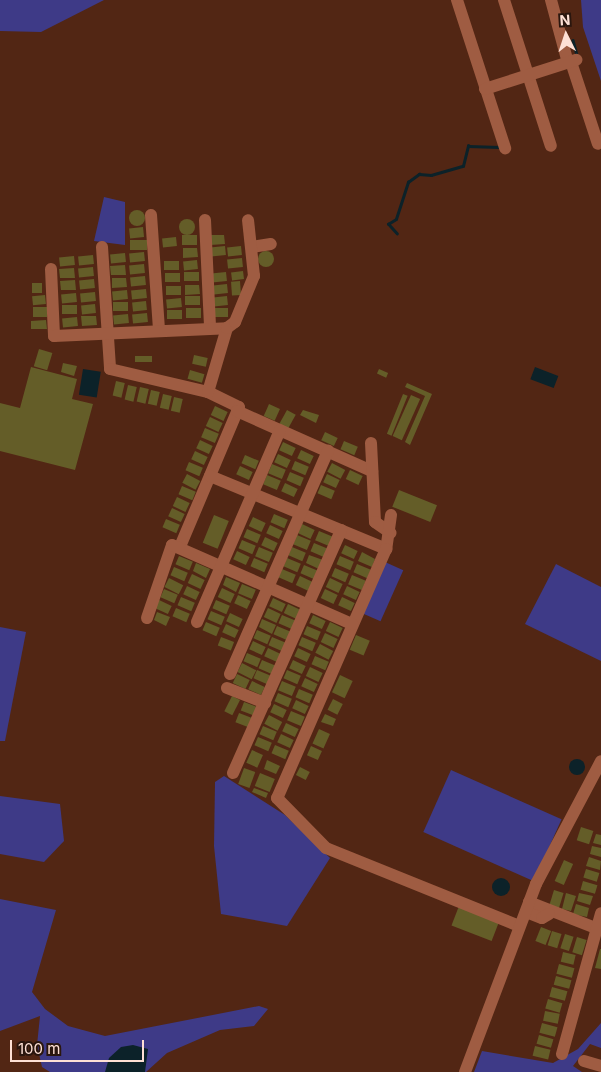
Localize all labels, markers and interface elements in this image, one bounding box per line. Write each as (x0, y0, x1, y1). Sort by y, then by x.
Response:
north arrow (541, 10, 591, 60)
text: N (559, 11, 571, 28)
scale bar (12, 1030, 146, 1062)
text: 100 m (18, 1039, 60, 1058)

